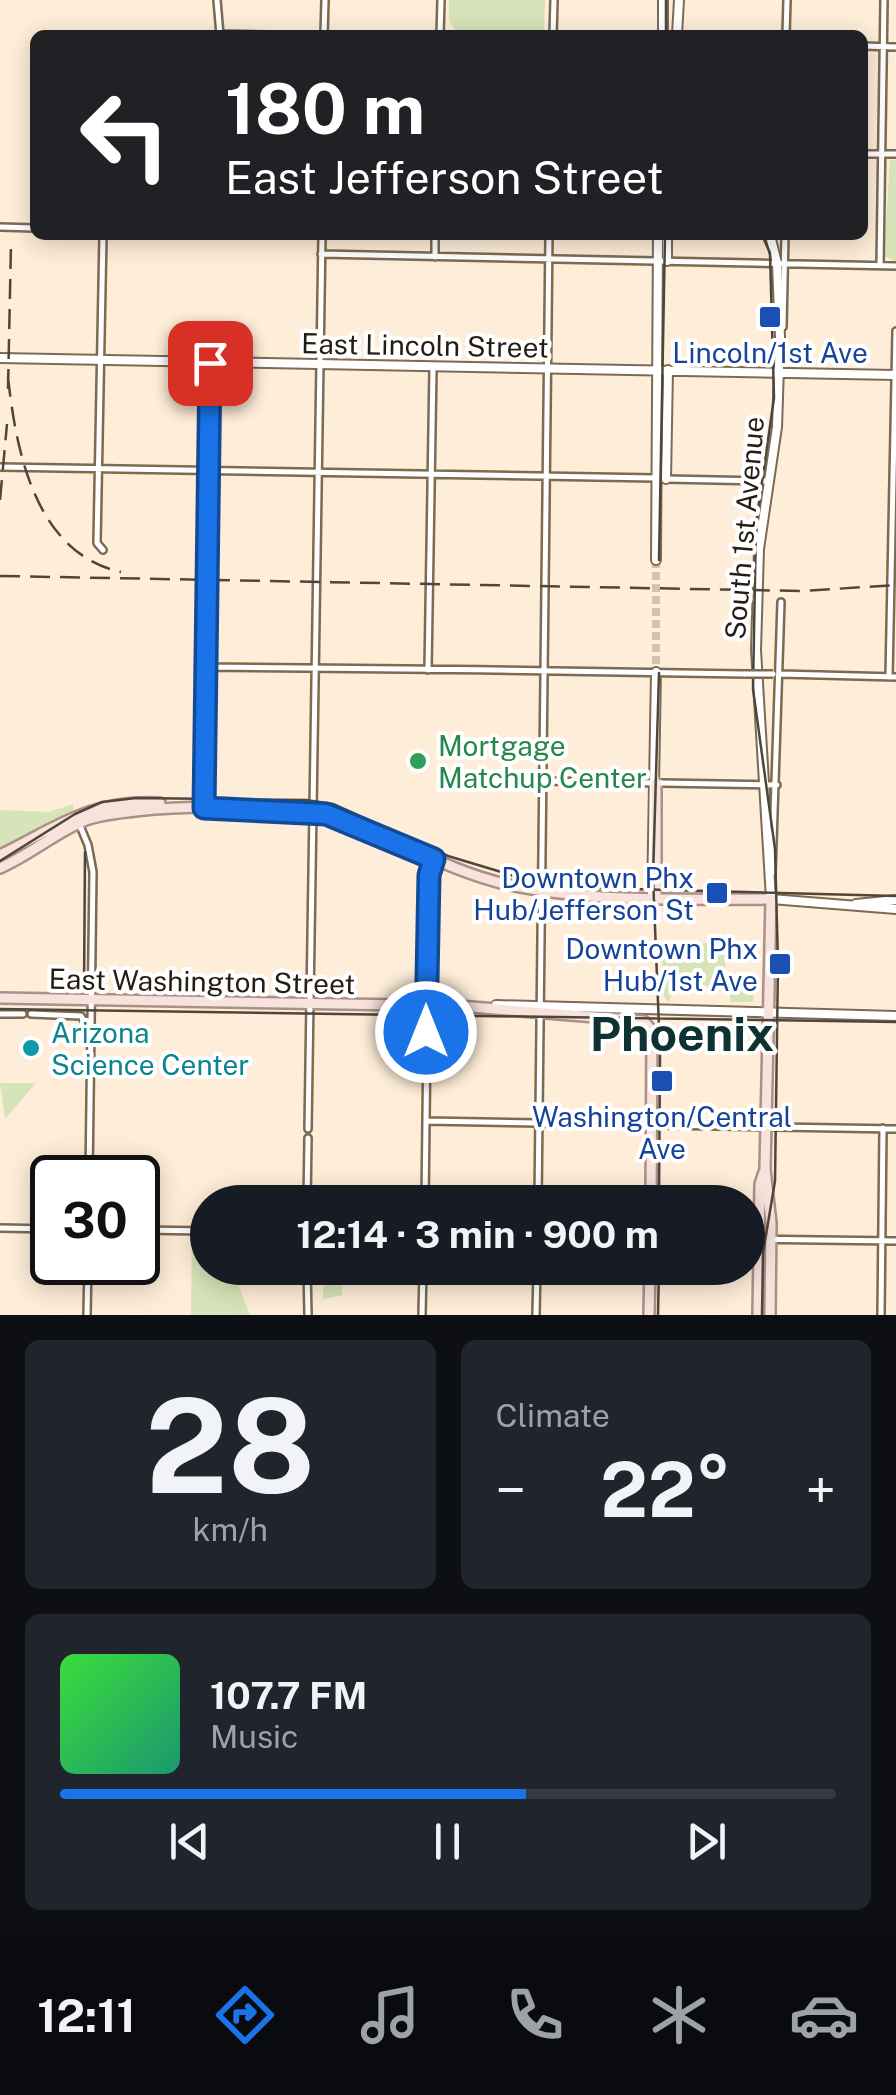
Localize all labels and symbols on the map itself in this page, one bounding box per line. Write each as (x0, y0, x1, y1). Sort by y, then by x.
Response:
marker: Lincoln/1st Ave (757, 304, 783, 330)
pin (168, 321, 253, 406)
street label: East Lincoln Street (301, 326, 549, 364)
place label: Lincoln/1st Ave (672, 336, 868, 369)
street label: South 1st Avenue (718, 415, 770, 641)
place label: Mortgage Matchup Center (438, 729, 647, 794)
marker: Mortgage Matchup Center (407, 750, 429, 772)
place label: Downtown Phx Hub/Jefferson St (473, 861, 694, 926)
marker: Downtown Phx Hub/Jefferson St (704, 880, 730, 906)
place label: Downtown Phx Hub/1st Ave (565, 932, 758, 997)
marker: Downtown Phx Hub/1st Ave (767, 951, 793, 977)
street label: East Washington Street (49, 962, 355, 1000)
position arrow (374, 980, 478, 1084)
district label: Phoenix (590, 1005, 774, 1062)
place label: Arizona Science Center (51, 1016, 249, 1081)
marker: Arizona Science Center (20, 1037, 42, 1059)
marker: Washington/Central Ave (649, 1068, 675, 1094)
place label: Washington/Central Ave (532, 1100, 792, 1165)
speed limit sign: 30 (30, 1155, 160, 1285)

